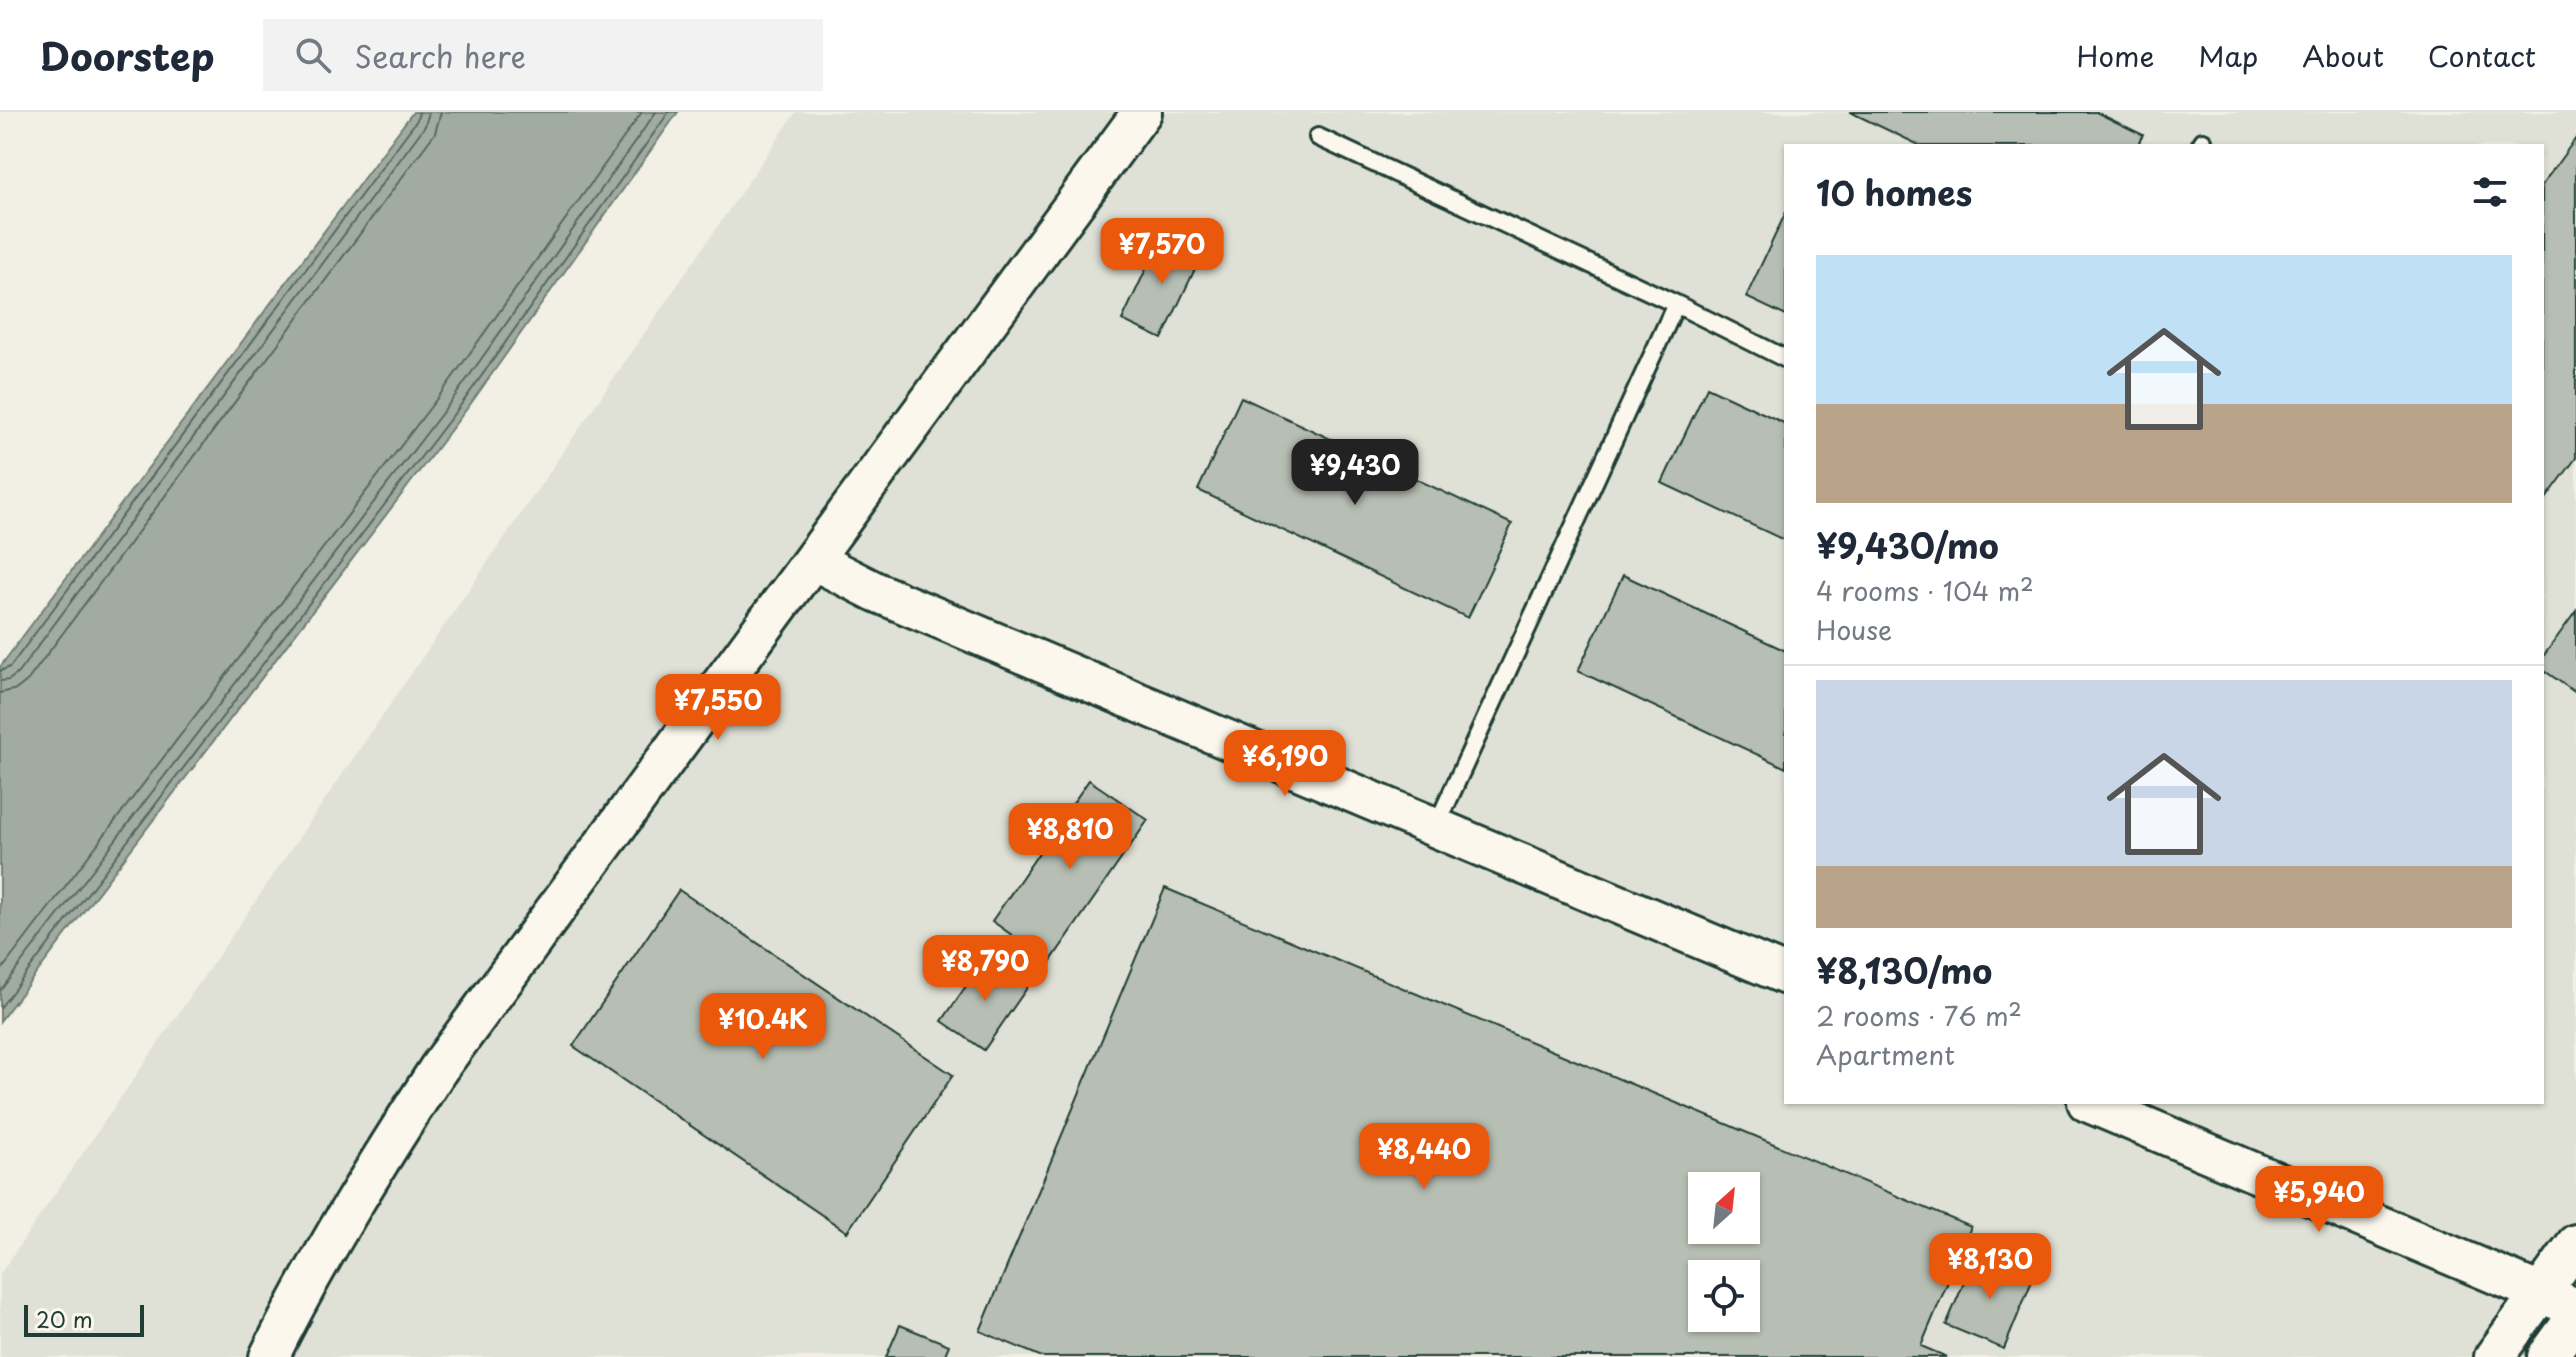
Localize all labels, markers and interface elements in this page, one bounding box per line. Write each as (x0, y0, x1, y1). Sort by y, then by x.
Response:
search box (263, 19, 823, 91)
text: Doorstep (40, 27, 215, 84)
icon: search (291, 33, 335, 77)
text: Search here (355, 33, 526, 78)
text: Home (2076, 34, 2154, 77)
text: Map (2198, 34, 2258, 77)
text: About (2302, 34, 2384, 77)
text: Contact (2428, 34, 2536, 77)
text: 10 homes (1816, 166, 1972, 218)
icon: filters (2468, 170, 2512, 214)
pin: ¥7,570 (1097, 218, 1227, 286)
text: ¥7,570 (1119, 224, 1205, 263)
icon: home (2092, 307, 2236, 451)
pin: ¥9,430 (1290, 439, 1420, 507)
text: ¥9,430 (1310, 445, 1400, 484)
text: ¥9,430/mo (1816, 519, 1999, 571)
text: 4 rooms · 104 m² (1816, 571, 2034, 610)
text: House (1816, 610, 1892, 649)
pin: ¥7,550 (653, 674, 783, 742)
text: ¥7,550 (674, 680, 762, 719)
pin: ¥6,190 (1220, 730, 1350, 798)
icon: home (2092, 732, 2236, 876)
text: ¥6,190 (1242, 736, 1328, 775)
pin: ¥8,810 (1005, 803, 1135, 871)
text: ¥8,810 (1027, 809, 1113, 848)
pin: ¥8,790 (920, 935, 1050, 1003)
text: ¥8,790 (941, 941, 1029, 980)
text: ¥8,130/mo (1816, 944, 1992, 996)
pin: ¥10.4K (698, 993, 828, 1061)
text: 2 rooms · 76 m² (1816, 996, 2022, 1035)
text: ¥10.4K (718, 999, 808, 1038)
text: Apartment (1816, 1035, 1955, 1074)
pin: ¥8,440 (1359, 1123, 1489, 1191)
text: ¥8,440 (1377, 1129, 1471, 1168)
pin: ¥5,940 (2254, 1166, 2384, 1234)
north arrow (1688, 1172, 1760, 1244)
map controls (1688, 1172, 1760, 1332)
text: ¥5,940 (2273, 1172, 2365, 1211)
pin: ¥8,130 (1925, 1233, 2055, 1301)
text: ¥8,130 (1947, 1239, 2033, 1278)
button: locate (1688, 1260, 1760, 1332)
scale bar (24, 1301, 144, 1337)
text: 20 m (36, 1302, 93, 1335)

